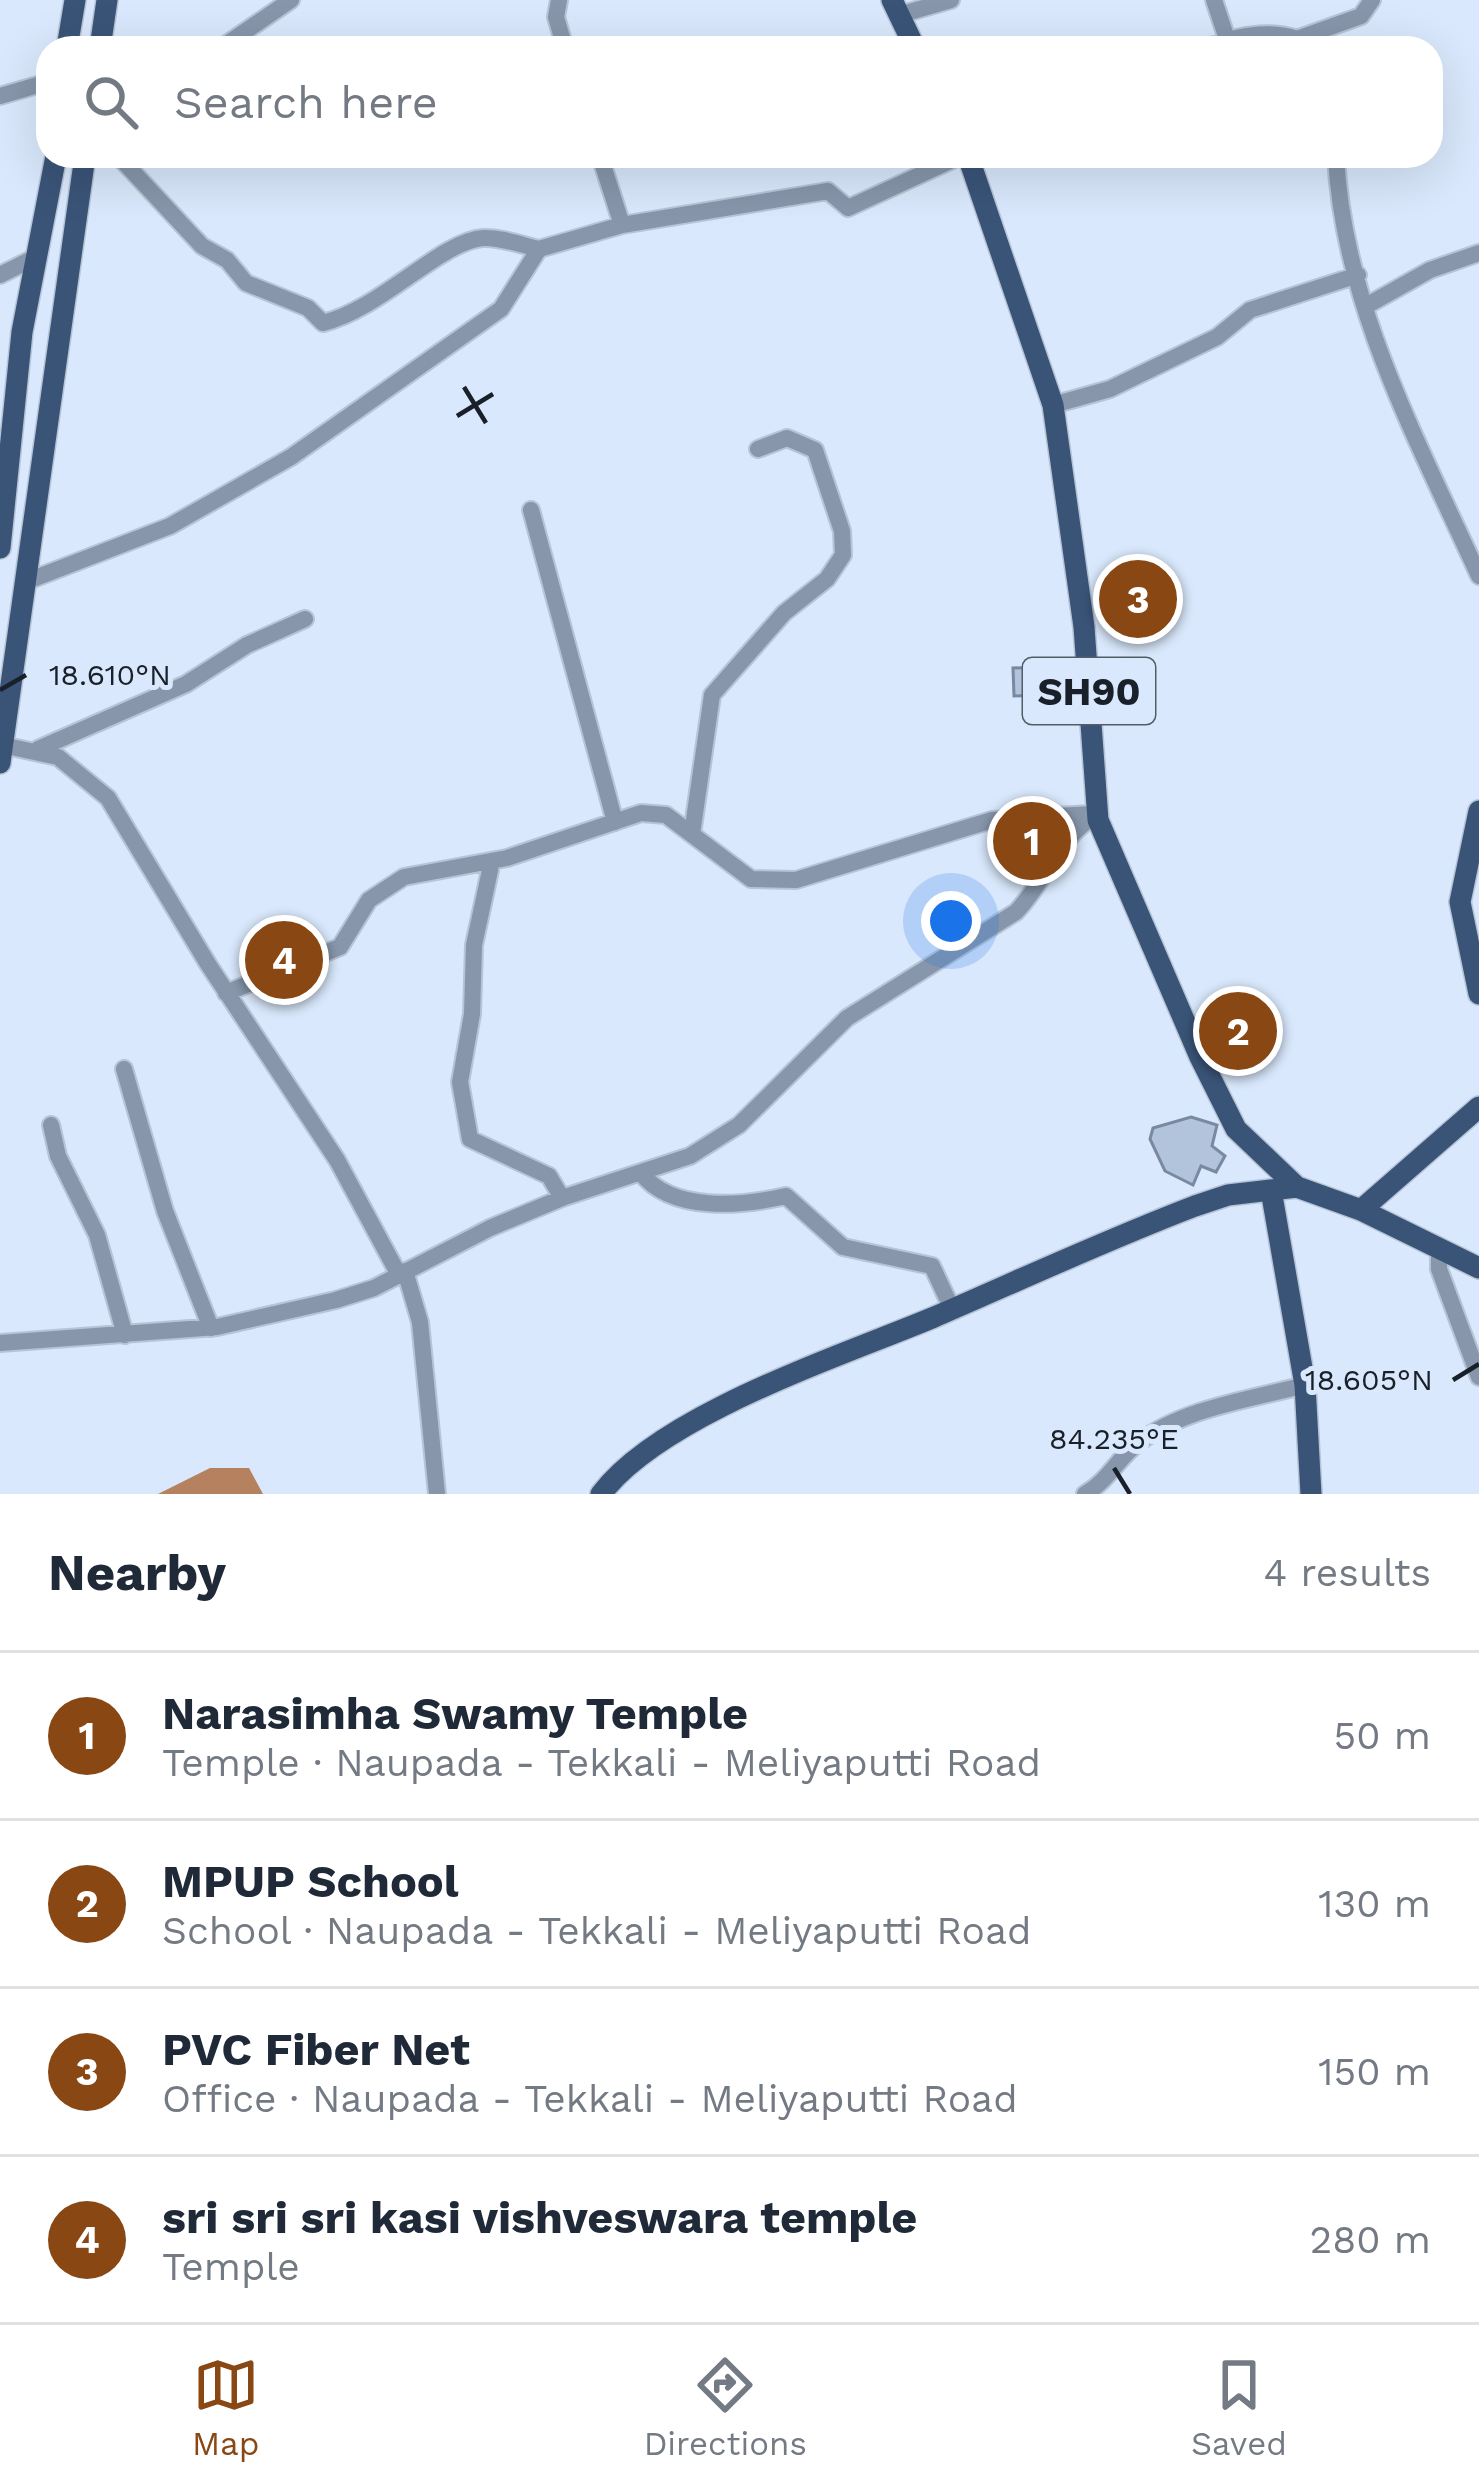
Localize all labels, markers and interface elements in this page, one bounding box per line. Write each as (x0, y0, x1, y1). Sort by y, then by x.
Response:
search box (36, 36, 1443, 168)
icon: search (78, 69, 144, 135)
text: Search here (174, 76, 438, 129)
pin: 3 (1099, 554, 1177, 644)
text: 18.610°N (49, 657, 171, 692)
road number: SH90 (1023, 658, 1155, 724)
pin: 1 (993, 796, 1071, 886)
your location (921, 891, 981, 951)
pin: 4 (245, 915, 323, 1005)
pin: 2 (1199, 986, 1277, 1076)
text: 18.605°N (1305, 1362, 1433, 1397)
text: 84.235°E (1049, 1421, 1179, 1456)
text: Nearby (48, 1543, 226, 1602)
text: 4 results (1263, 1550, 1431, 1595)
text: Narasimha Swamy Temple (162, 1687, 748, 1740)
text: 1 (79, 1713, 95, 1758)
text: 50 m (1334, 1713, 1431, 1758)
text: Temple · Naupada - Tekkali - Meliyaputti Road (162, 1740, 1041, 1785)
text: MPUP School (162, 1855, 459, 1908)
text: 2 (75, 1881, 99, 1926)
text: 130 m (1318, 1881, 1431, 1926)
text: School · Naupada - Tekkali - Meliyaputti Road (162, 1908, 1031, 1953)
text: PVC Fiber Net (162, 2023, 470, 2076)
text: 3 (75, 2049, 99, 2094)
text: 150 m (1318, 2049, 1431, 2094)
text: Office · Naupada - Tekkali - Meliyaputti Road (162, 2076, 1018, 2121)
text: sri sri sri kasi vishveswara temple (162, 2191, 917, 2244)
text: 4 (74, 2217, 100, 2262)
text: 280 m (1310, 2217, 1431, 2262)
text: Temple (162, 2244, 300, 2289)
tab: Map (192, 2352, 259, 2463)
tab: Directions (644, 2352, 807, 2463)
tab: Saved (1191, 2352, 1287, 2463)

